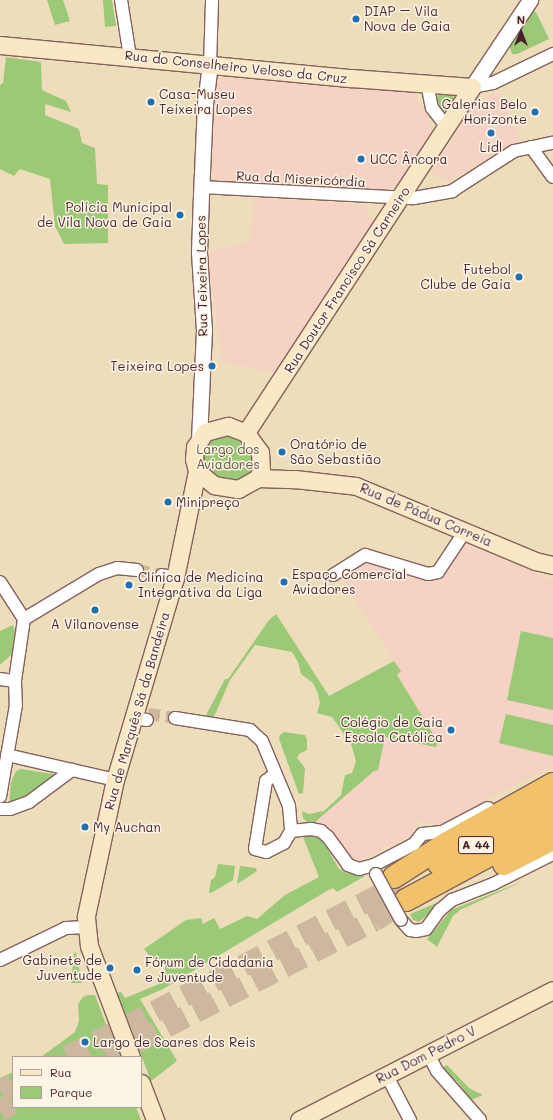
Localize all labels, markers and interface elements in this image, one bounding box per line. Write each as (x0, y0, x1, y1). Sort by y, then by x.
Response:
place label: DIAP – Vila Nova de Gaia (364, 4, 451, 35)
north arrow (501, 12, 541, 52)
text: N (517, 12, 525, 27)
marker: DIAP – Vila Nova de Gaia (351, 14, 361, 24)
street label: Rua do Conselheiro Veloso da Cruz (124, 48, 348, 86)
place label: Casa-Museu Teixeira Lopes (159, 87, 253, 118)
marker: Casa-Museu Teixeira Lopes (146, 97, 156, 107)
place label: Galerias Belo Horizonte (442, 97, 527, 128)
marker: Galerias Belo Horizonte (530, 107, 540, 117)
marker: Lidl (486, 128, 496, 138)
place label: Lidl (480, 139, 502, 155)
place label: UCC Âncora (370, 151, 448, 167)
marker: UCC Âncora (355, 153, 367, 165)
street label: Rua da Misericórdia (236, 168, 366, 190)
street label: Rua Doutor Francisco Sá Carneiro (281, 184, 413, 376)
place label: Polícia Municipal de Vila Nova de Gaia (37, 200, 172, 231)
marker: Polícia Municipal de Vila Nova de Gaia (175, 210, 185, 220)
street label: Rua Teixeira Lopes (193, 215, 211, 337)
place label: Futebol Clube de Gaia (421, 262, 511, 293)
marker: Futebol Clube de Gaia (514, 272, 524, 282)
place label: Teixeira Lopes (110, 358, 204, 374)
marker: Teixeira Lopes (207, 361, 217, 371)
place label: Oratório de São Sebastião (290, 437, 381, 468)
park label: Largo dos Aviadores (196, 442, 260, 473)
marker: Oratório de São Sebastião (277, 447, 287, 457)
street label: Rua de Pádua Correia (358, 480, 494, 550)
place label: Minipreço (176, 494, 239, 510)
marker: Minipreço (163, 497, 173, 507)
place label: Espaço Comercial Aviadores (292, 567, 406, 598)
place label: Clínica de Medicina Integrativa da Liga (138, 570, 264, 601)
marker: Espaço Comercial Aviadores (279, 577, 289, 587)
marker: Clínica de Medicina Integrativa da Liga (123, 579, 135, 591)
marker: A Vilanovense (90, 605, 100, 615)
street label: Rua de Marquês Sá da Bandeira (101, 610, 173, 812)
place label: A Vilanovense (51, 616, 139, 632)
place label: Colégio de Gaia - Escola Católica (335, 715, 443, 746)
marker: Colégio de Gaia - Escola Católica (446, 725, 456, 735)
place label: My Auchan (93, 819, 161, 835)
marker: My Auchan (80, 822, 90, 832)
road number: A 44 (458, 835, 494, 855)
place label: Gabinete de Juventude (23, 953, 102, 984)
place label: Fórum de Cidadania e Juventude (145, 955, 274, 986)
marker: Gabinete de Juventude (105, 963, 115, 973)
marker: Fórum de Cidadania e Juventude (132, 965, 142, 975)
street label: Rua Dom Pedro V (374, 1023, 478, 1087)
place label: Largo de Soares dos Reis (93, 1034, 256, 1050)
marker: Largo de Soares dos Reis (80, 1037, 90, 1047)
legend (12, 1056, 142, 1108)
text: Rua (50, 1064, 72, 1080)
text: Parque (50, 1084, 93, 1100)

